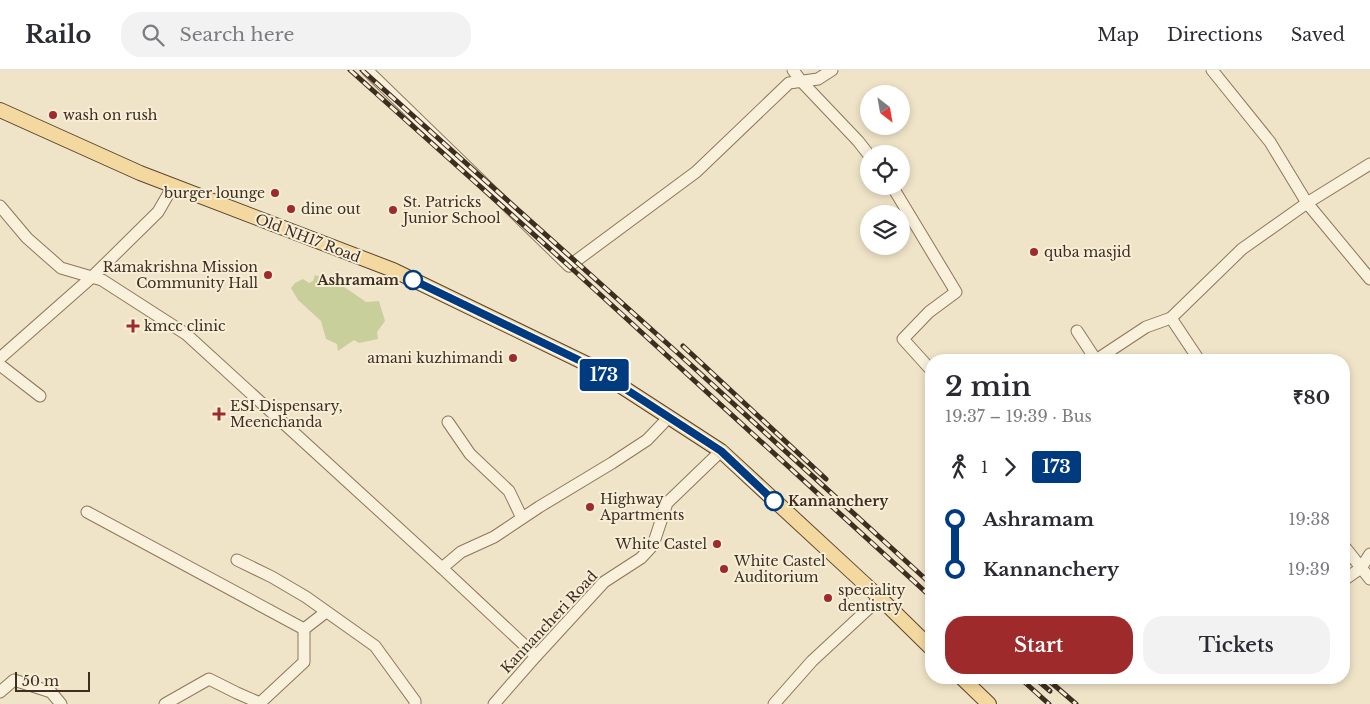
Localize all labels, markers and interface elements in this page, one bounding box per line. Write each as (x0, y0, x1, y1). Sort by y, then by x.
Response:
search box (121, 12, 471, 57)
text: Railo (25, 20, 91, 49)
icon: search (139, 21, 167, 49)
text: Search here (179, 23, 294, 46)
text: Map (1097, 24, 1139, 46)
text: Directions (1167, 24, 1263, 46)
text: Saved (1291, 24, 1345, 46)
north arrow (860, 85, 910, 135)
map controls (860, 85, 910, 255)
place label: wash on rush (63, 106, 158, 124)
marker: wash on rush (47, 109, 59, 121)
button: locate (860, 145, 910, 195)
place label: burger lounge (163, 184, 265, 202)
marker: burger lounge (269, 187, 281, 199)
place label: St. Patricks Junior School (401, 193, 501, 227)
place label: dine out (301, 200, 361, 218)
marker: dine out (285, 203, 297, 215)
marker: St. Patricks Junior School (387, 204, 399, 216)
button: layers (860, 205, 910, 255)
street label: Old NH17 Road (253, 210, 364, 267)
place label: quba masjid (1044, 243, 1131, 261)
marker: quba masjid (1028, 246, 1040, 258)
place label: Ramakrishna Mission Community Hall (103, 258, 258, 292)
marker: Ramakrishna Mission Community Hall (262, 269, 274, 281)
marker: Ashramam (403, 270, 423, 290)
place label: Ashramam (316, 271, 400, 289)
place label: kmcc clinic (144, 317, 226, 335)
marker: kmcc clinic (126, 319, 140, 333)
place label: amani kuzhimandi (367, 349, 503, 367)
marker: amani kuzhimandi (507, 352, 519, 364)
line badge: 173 (575, 359, 633, 391)
text: 173 (590, 364, 618, 386)
text: 2 min (945, 369, 1031, 404)
text: ₹80 (1293, 386, 1330, 409)
place label: ESI Dispensary, Meenchanda (230, 397, 342, 431)
text: 19:37 – 19:39 · Bus (945, 406, 1092, 426)
marker: ESI Dispensary, Meenchanda (212, 407, 226, 421)
icon: walk (945, 453, 973, 481)
icon: forward (996, 453, 1024, 481)
text: 173 (1042, 456, 1071, 478)
text: 1 (981, 457, 988, 477)
place label: Highway Apartments (599, 490, 684, 524)
marker: Kannanchery (764, 491, 784, 511)
place label: Kannanchery (788, 492, 889, 510)
marker: Highway Apartments (584, 501, 596, 513)
text: Ashramam (983, 508, 1094, 531)
text: 19:38 (1288, 509, 1330, 529)
place label: White Castel (614, 535, 707, 553)
marker: White Castel (711, 538, 723, 550)
place label: White Castel Auditorium (733, 552, 826, 586)
text: Kannanchery (983, 558, 1119, 581)
text: 19:39 (1288, 559, 1330, 579)
marker: White Castel Auditorium (718, 563, 730, 575)
street label: Kannancheri Road (497, 567, 601, 677)
place label: speciality dentistry (838, 581, 906, 615)
marker: speciality dentistry (822, 592, 834, 604)
button: Start (945, 616, 1133, 674)
button: Tickets (1143, 616, 1330, 674)
scale bar (15, 669, 90, 692)
text: 50 m (22, 672, 59, 690)

